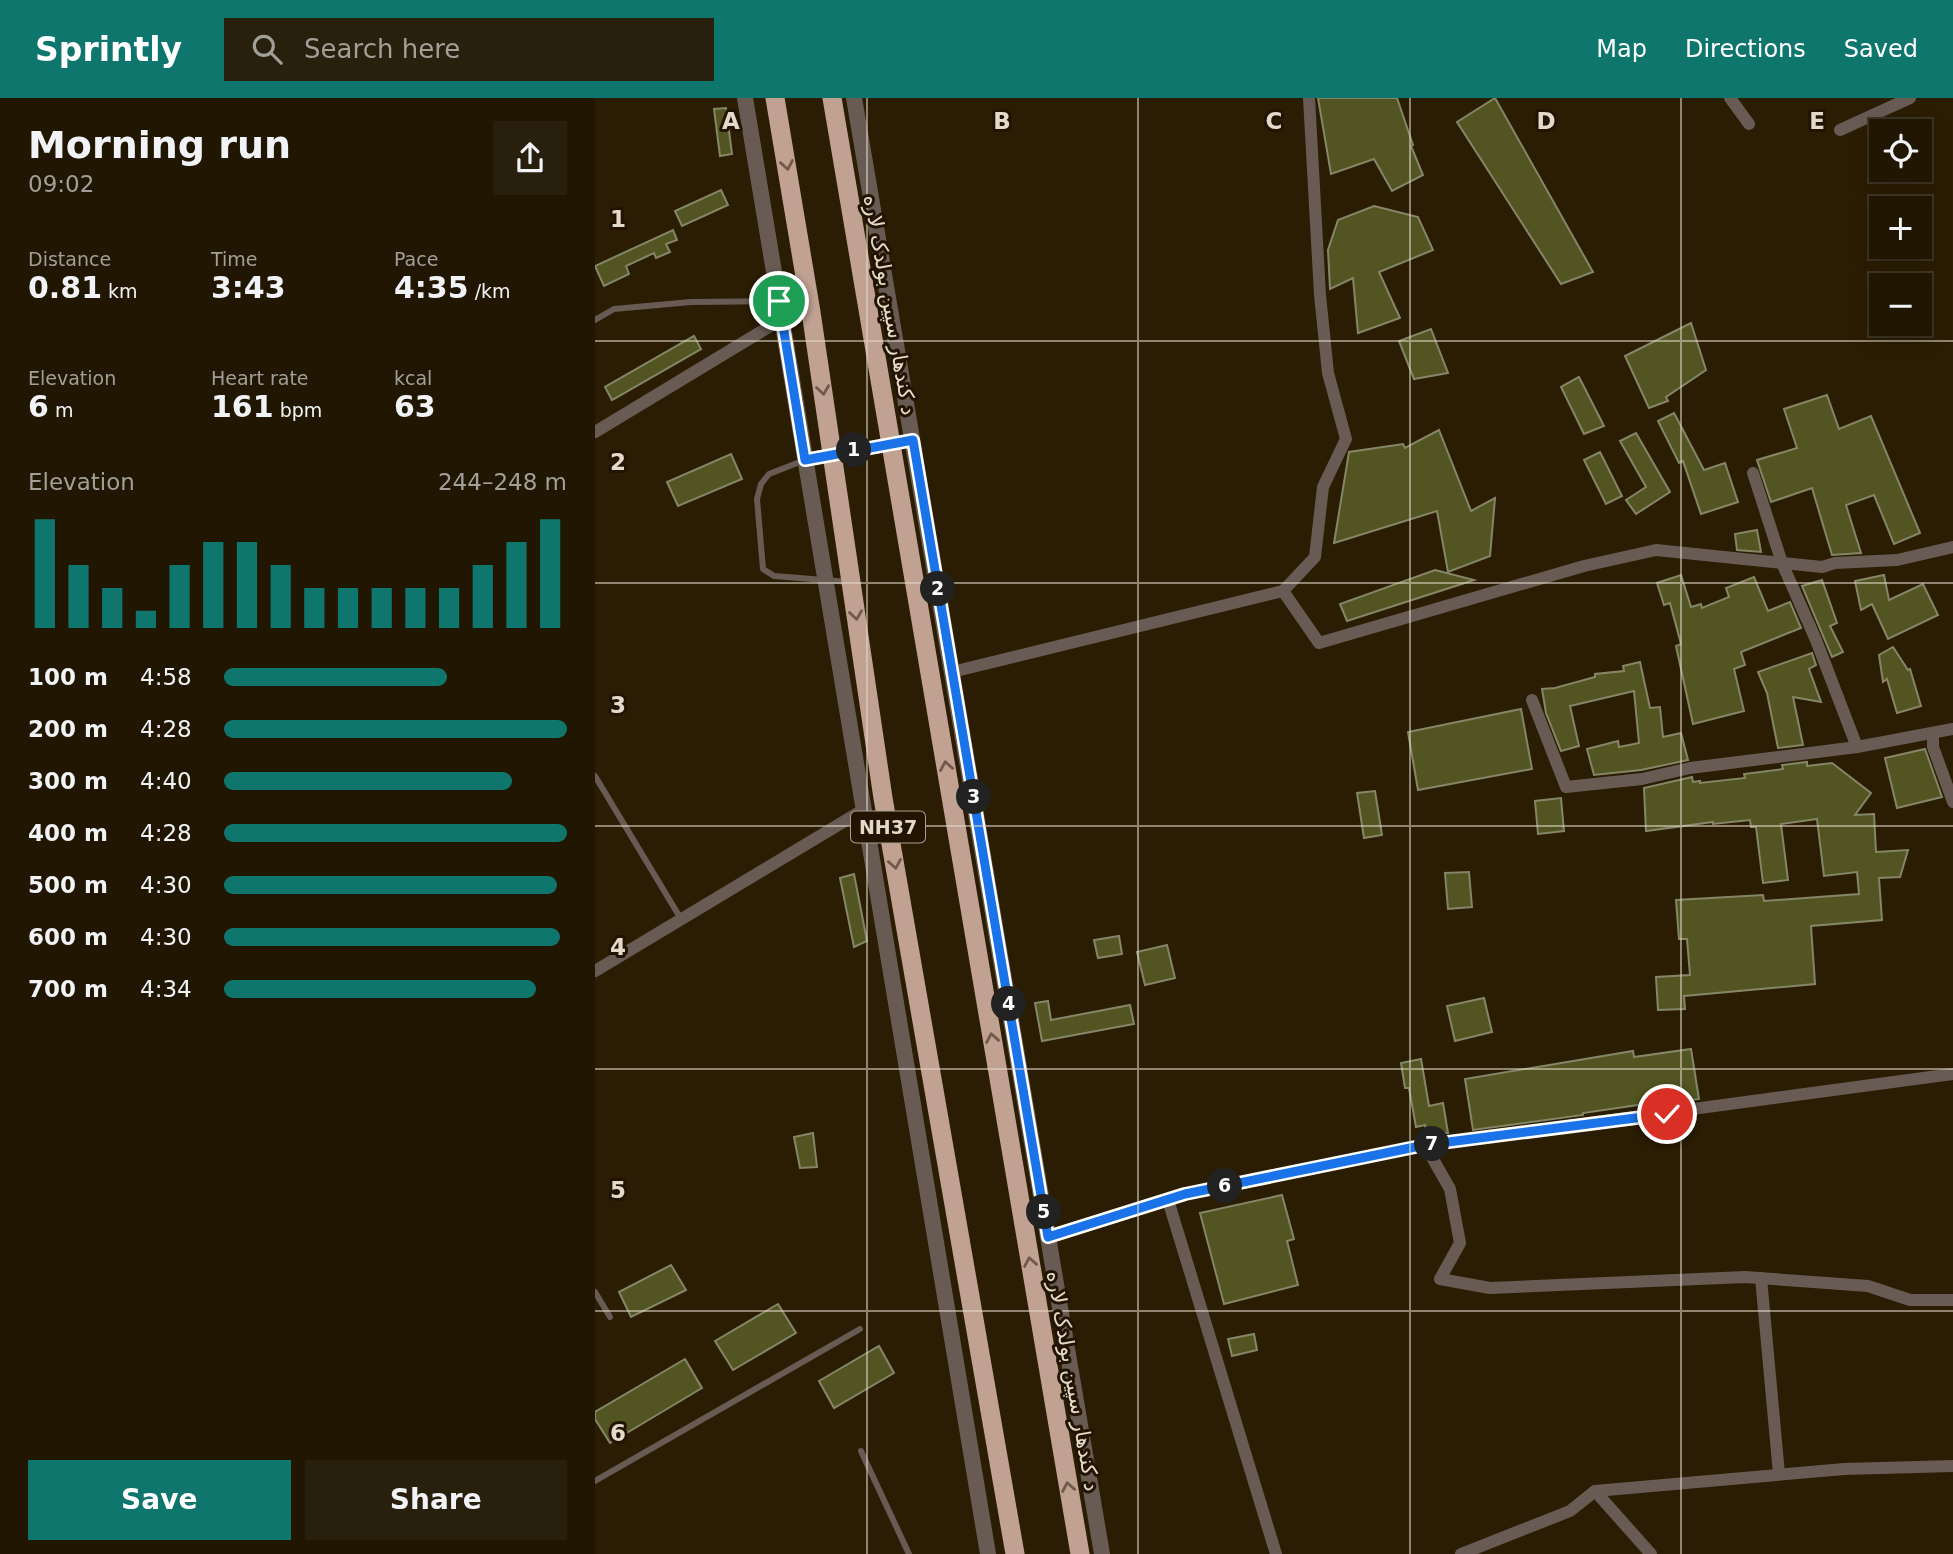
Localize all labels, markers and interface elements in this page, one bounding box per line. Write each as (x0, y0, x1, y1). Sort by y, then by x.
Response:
search box (224, 18, 714, 81)
text: Sprintly (35, 30, 182, 69)
icon: search (248, 30, 286, 68)
text: Search here (304, 34, 460, 64)
text: Map (1596, 35, 1647, 63)
text: Directions (1685, 35, 1806, 63)
text: Saved (1844, 35, 1918, 63)
text: A (722, 108, 740, 134)
text: B (993, 108, 1011, 134)
text: C (1266, 108, 1282, 134)
text: D (1536, 108, 1556, 134)
text: E (1809, 108, 1825, 134)
map controls (1869, 119, 1932, 336)
button: locate (1869, 119, 1932, 182)
button: share (493, 121, 567, 195)
text: Morning run (28, 123, 291, 167)
one-way arrow (779, 159, 794, 171)
text: 09:02 (28, 171, 94, 197)
street label: د کندهار سپین بولدک لاره (859, 193, 921, 417)
button: + (1869, 196, 1932, 259)
text: 1 (610, 206, 626, 232)
text: Distance (28, 248, 111, 270)
text: Time (211, 248, 258, 270)
text: Pace (394, 248, 438, 270)
text: 0.81 (28, 270, 102, 305)
text: 3:43 (211, 270, 286, 305)
text: 4:35 (394, 270, 469, 305)
pin (749, 271, 809, 331)
button: − (1869, 273, 1932, 336)
text: km (102, 280, 138, 302)
text: /km (469, 280, 511, 302)
icon: arrive (760, 282, 798, 320)
text: Elevation (28, 367, 116, 389)
text: Heart rate (211, 367, 309, 389)
text: kcal (394, 367, 432, 389)
one-way arrow (815, 384, 830, 396)
text: 6 (28, 389, 49, 424)
text: 161 (211, 389, 274, 424)
text: 63 (394, 389, 436, 424)
text: m (49, 399, 73, 421)
text: bpm (274, 399, 322, 421)
pin: 1 (837, 432, 871, 468)
text: 1 (847, 438, 860, 460)
text: 2 (610, 449, 626, 475)
text: Elevation (28, 469, 135, 495)
text: 244–248 m (438, 469, 567, 495)
pin: 2 (921, 572, 955, 606)
text: 2 (931, 577, 944, 599)
one-way arrow (848, 609, 863, 621)
text: 100 m (28, 664, 108, 690)
text: 4:58 (140, 664, 192, 690)
text: 3 (610, 692, 626, 718)
text: 200 m (28, 716, 108, 742)
text: 4:28 (140, 716, 192, 742)
one-way arrow (939, 760, 954, 772)
text: 300 m (28, 768, 108, 794)
text: 4:40 (140, 768, 192, 794)
pin: 3 (957, 780, 991, 814)
text: 3 (967, 785, 980, 807)
road number: NH37 (851, 812, 925, 842)
text: 400 m (28, 820, 108, 846)
text: 4:28 (140, 820, 192, 846)
one-way arrow (887, 858, 902, 870)
text: 500 m (28, 872, 108, 898)
text: 4:30 (140, 872, 192, 898)
text: 600 m (28, 924, 108, 950)
text: 4:30 (140, 924, 192, 950)
text: 4 (610, 934, 626, 960)
text: 700 m (28, 976, 108, 1002)
text: 4:34 (140, 976, 192, 1002)
pin: 4 (991, 986, 1027, 1021)
text: 4 (1002, 992, 1015, 1014)
one-way arrow (985, 1032, 1000, 1044)
pin (1637, 1084, 1697, 1144)
icon: check (1648, 1095, 1686, 1133)
pin: 7 (1415, 1126, 1449, 1162)
text: 7 (1425, 1132, 1438, 1154)
pin: 6 (1207, 1168, 1243, 1204)
text: 6 (1218, 1174, 1231, 1196)
text: 5 (610, 1177, 626, 1203)
pin: 5 (1027, 1194, 1061, 1230)
text: 5 (1037, 1200, 1050, 1222)
one-way arrow (1023, 1256, 1038, 1268)
street label: د کندهار سپین بولدک لاره (1042, 1269, 1104, 1493)
text: 6 (610, 1420, 626, 1446)
button: Save (28, 1460, 291, 1540)
button: Share (305, 1460, 567, 1540)
one-way arrow (1061, 1481, 1076, 1493)

